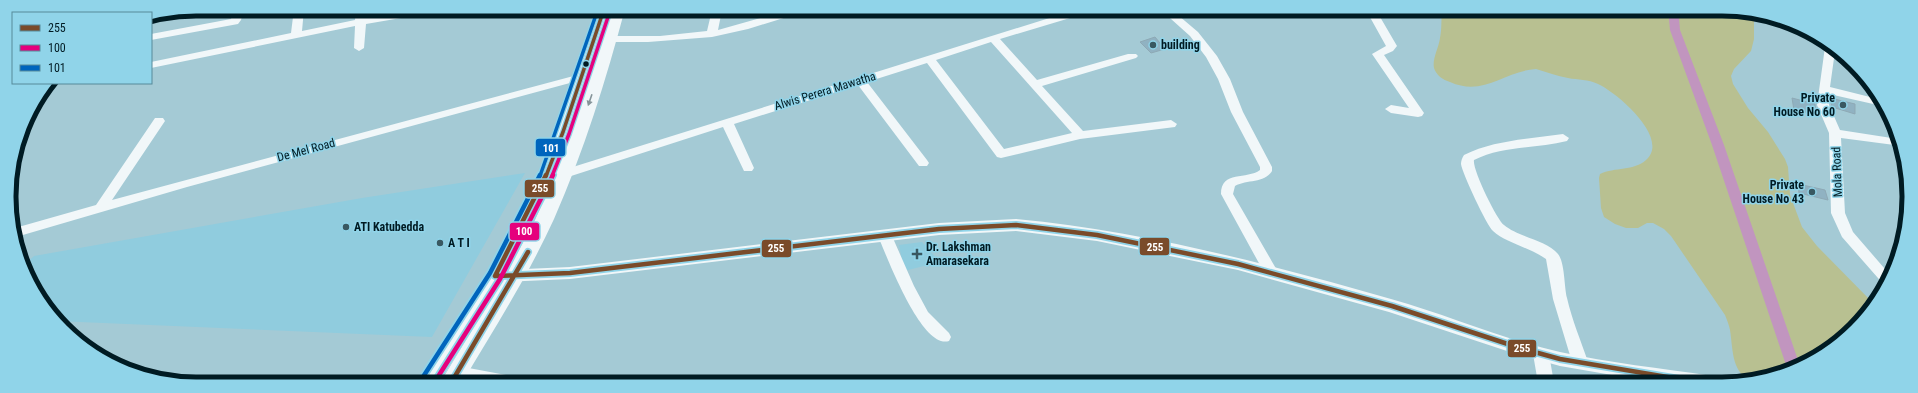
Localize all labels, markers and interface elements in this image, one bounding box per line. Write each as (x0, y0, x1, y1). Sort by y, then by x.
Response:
legend (12, 12, 152, 84)
text: 255 (48, 21, 66, 35)
place label: building (1161, 38, 1200, 52)
marker: building (1148, 40, 1158, 50)
text: 100 (48, 41, 66, 55)
unlabelled marker (581, 59, 591, 69)
text: 101 (48, 61, 66, 75)
street label: Alwis Perera Mawatha (773, 69, 878, 113)
place label: Private House No 60 (1774, 91, 1835, 119)
one-way arrow (586, 94, 592, 106)
marker: Private House No 60 (1838, 100, 1848, 110)
street label: De Mel Road (275, 136, 337, 164)
line badge: 101 (535, 138, 566, 157)
text: 101 (543, 142, 559, 155)
street label: Mola Road (1829, 147, 1845, 197)
place label: Private House No 43 (1743, 178, 1804, 206)
line badge: 255 (524, 179, 555, 198)
text: 255 (532, 182, 549, 195)
marker: Private House No 43 (1807, 187, 1817, 197)
place label: ATI Katubedda (354, 220, 424, 234)
marker: ATI Katubedda (341, 222, 351, 232)
line badge: 100 (509, 222, 540, 241)
text: 100 (516, 225, 533, 238)
place label: A T I (448, 236, 470, 250)
line badge: 255 (1139, 237, 1170, 256)
marker: A T I (435, 238, 445, 248)
line badge: 255 (761, 239, 792, 258)
place label: Dr. Lakshman Amarasekara (926, 240, 991, 268)
text: 255 (1147, 241, 1164, 254)
text: 255 (768, 242, 785, 255)
marker: Dr. Lakshman Amarasekara (911, 248, 923, 260)
line badge: 255 (1507, 339, 1537, 358)
text: 255 (1514, 342, 1531, 355)

